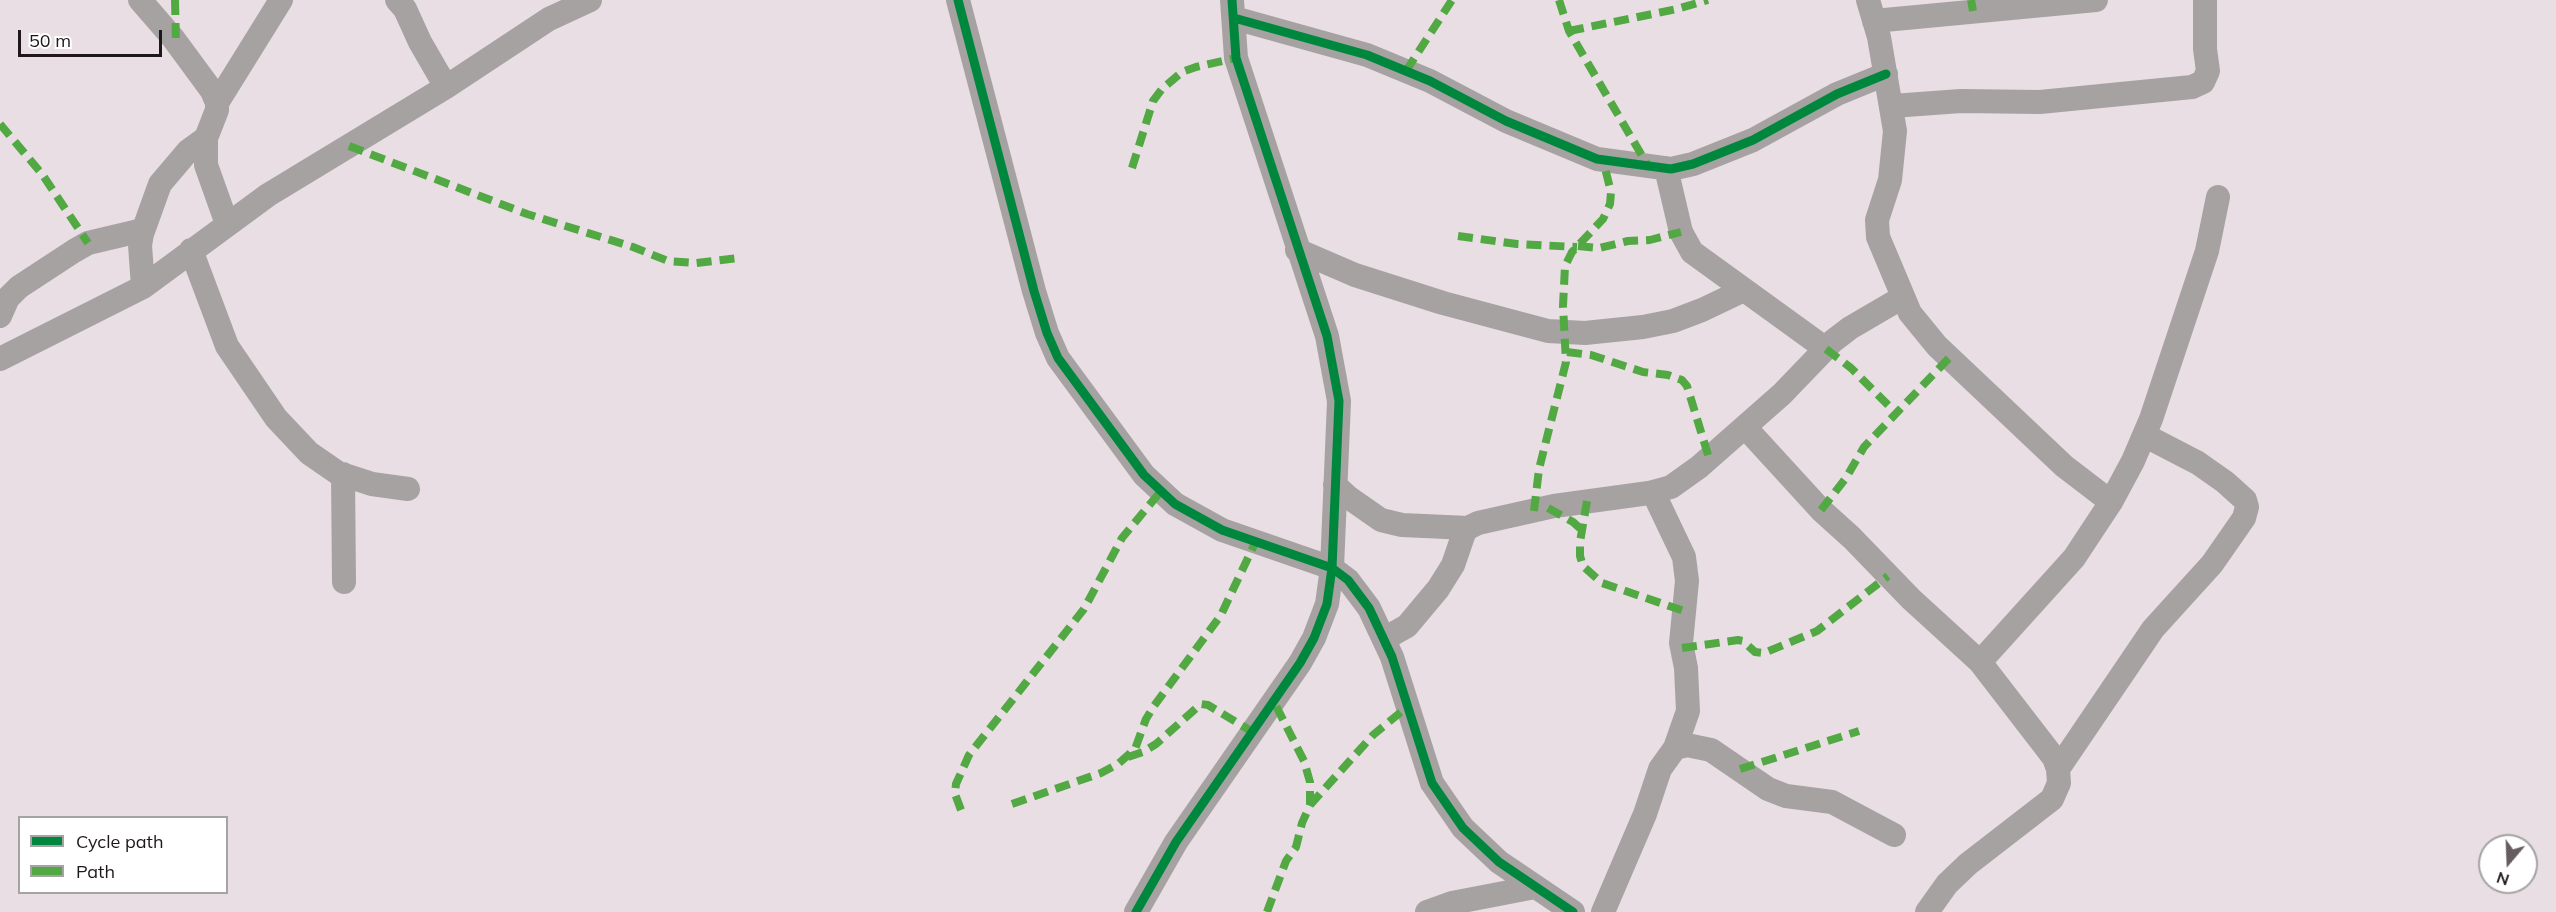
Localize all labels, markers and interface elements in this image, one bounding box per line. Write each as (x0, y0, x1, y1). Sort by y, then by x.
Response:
scale bar (21, 18, 165, 56)
text: 50 m (29, 29, 71, 52)
legend (18, 816, 228, 894)
text: Cycle path (76, 830, 163, 853)
north arrow (2478, 834, 2538, 894)
text: Path (76, 860, 115, 883)
text: N (2494, 868, 2512, 891)

